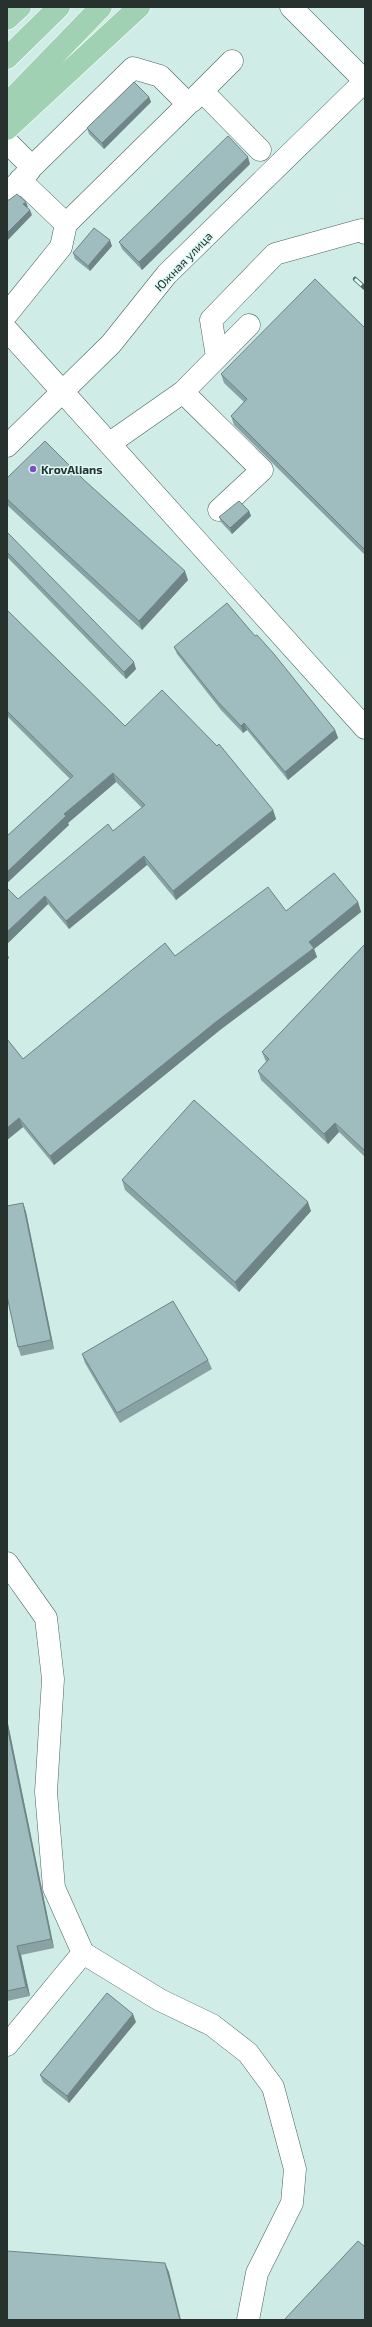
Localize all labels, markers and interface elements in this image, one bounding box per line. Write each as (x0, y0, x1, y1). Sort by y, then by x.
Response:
street label: Южная улица (151, 228, 215, 294)
place label: KrovAlians (41, 462, 103, 476)
marker: KrovAlians (28, 464, 38, 474)

